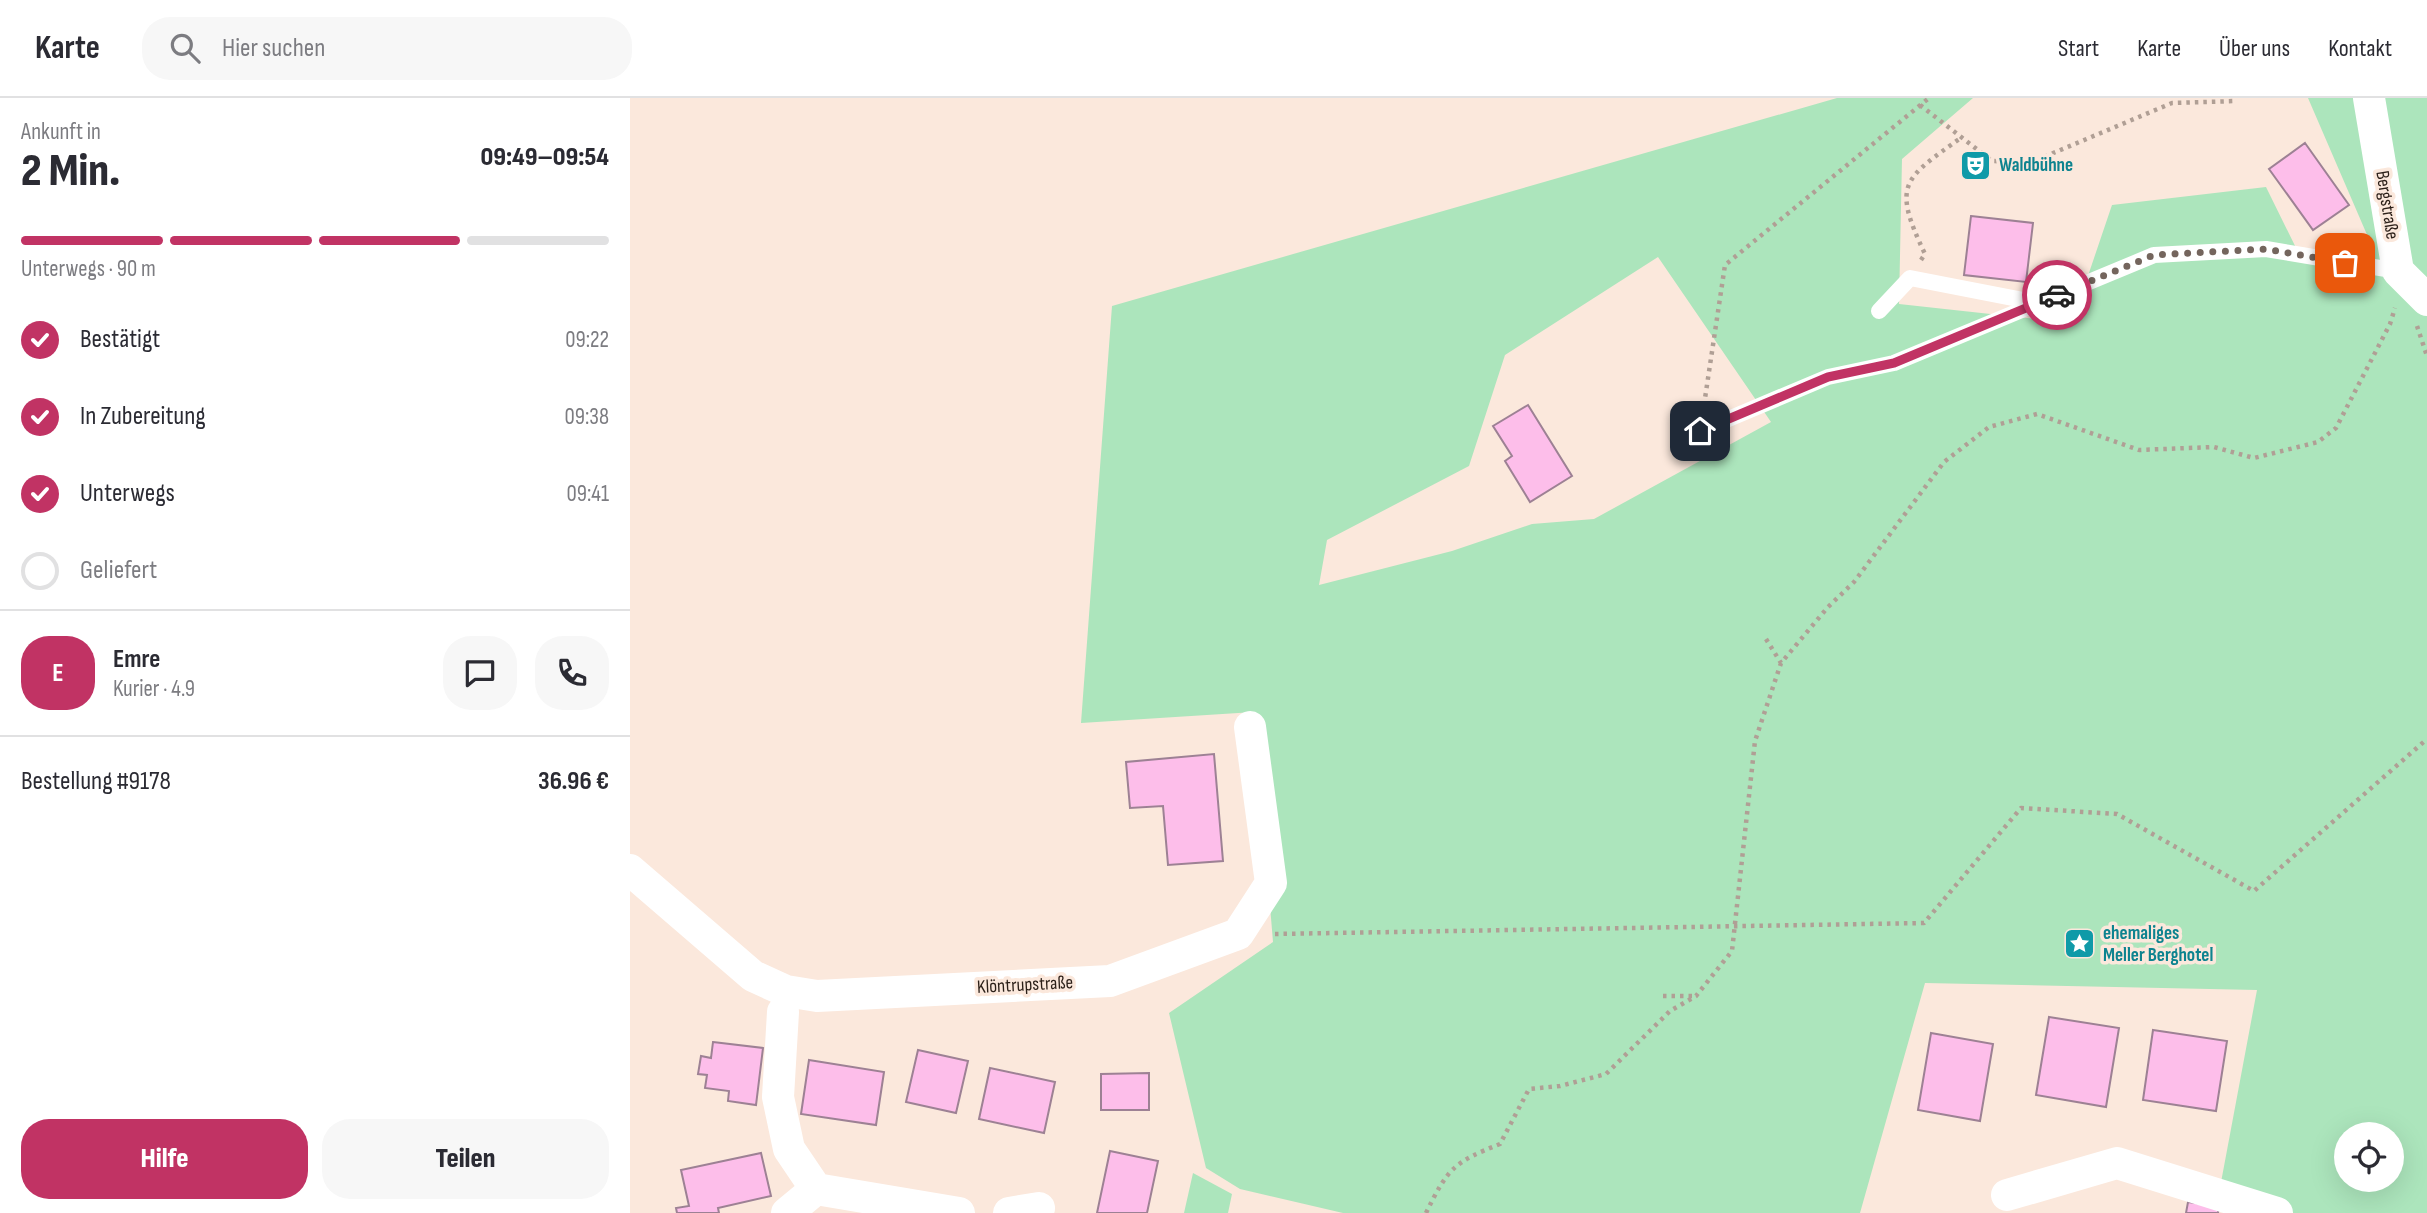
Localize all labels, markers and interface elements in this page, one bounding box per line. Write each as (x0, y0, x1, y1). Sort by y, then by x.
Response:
search box (142, 17, 632, 80)
text: Karte (35, 28, 100, 68)
icon: search (166, 29, 204, 67)
text: Hier suchen (222, 33, 325, 64)
text: Start (2058, 34, 2099, 63)
text: Karte (2137, 34, 2181, 63)
text: Über uns (2219, 34, 2290, 63)
text: Kontakt (2328, 34, 2392, 63)
text: Ankunft in (21, 118, 101, 146)
text: 09:49–09:54 (480, 142, 609, 173)
text: 2 Min. (21, 144, 120, 199)
theatre icon: Waldbühne (1959, 148, 1993, 182)
place label: Waldbühne (1999, 154, 2073, 177)
street label: Bergstraße (2370, 169, 2404, 241)
pin (2315, 233, 2375, 293)
icon: bag (2326, 244, 2364, 282)
text: Unterwegs · 90 m (21, 255, 156, 283)
courier (2022, 260, 2092, 330)
icon: car (2038, 276, 2076, 314)
icon: check (21, 321, 59, 359)
text: Bestätigt (80, 324, 160, 355)
text: 09:22 (565, 326, 609, 354)
icon: check (21, 398, 59, 436)
text: In Zubereitung (80, 401, 206, 432)
pin (1670, 401, 1730, 461)
text: 09:38 (564, 403, 609, 431)
icon: home (1681, 412, 1719, 450)
icon: check (21, 475, 59, 513)
text: Unterwegs (80, 478, 175, 509)
text: 09:41 (566, 480, 609, 508)
text: Geliefert (80, 555, 157, 586)
button: chat (443, 636, 517, 710)
button: phone (535, 636, 609, 710)
text: Emre (113, 644, 160, 675)
text: E (52, 658, 64, 689)
text: Kurier · 4.9 (113, 675, 195, 703)
text: Bestellung #9178 (21, 766, 171, 797)
text: 36.96 € (538, 766, 609, 797)
place label: ehemaliges Meller Berghotel (2103, 922, 2213, 967)
place icon: ehemaliges Meller Berghotel (2063, 927, 2097, 961)
street label: Klöntrupstraße (976, 971, 1074, 999)
button: Hilfe (21, 1119, 308, 1199)
button: Teilen (322, 1119, 609, 1199)
map controls (2334, 1122, 2404, 1192)
button: locate (2334, 1122, 2404, 1192)

